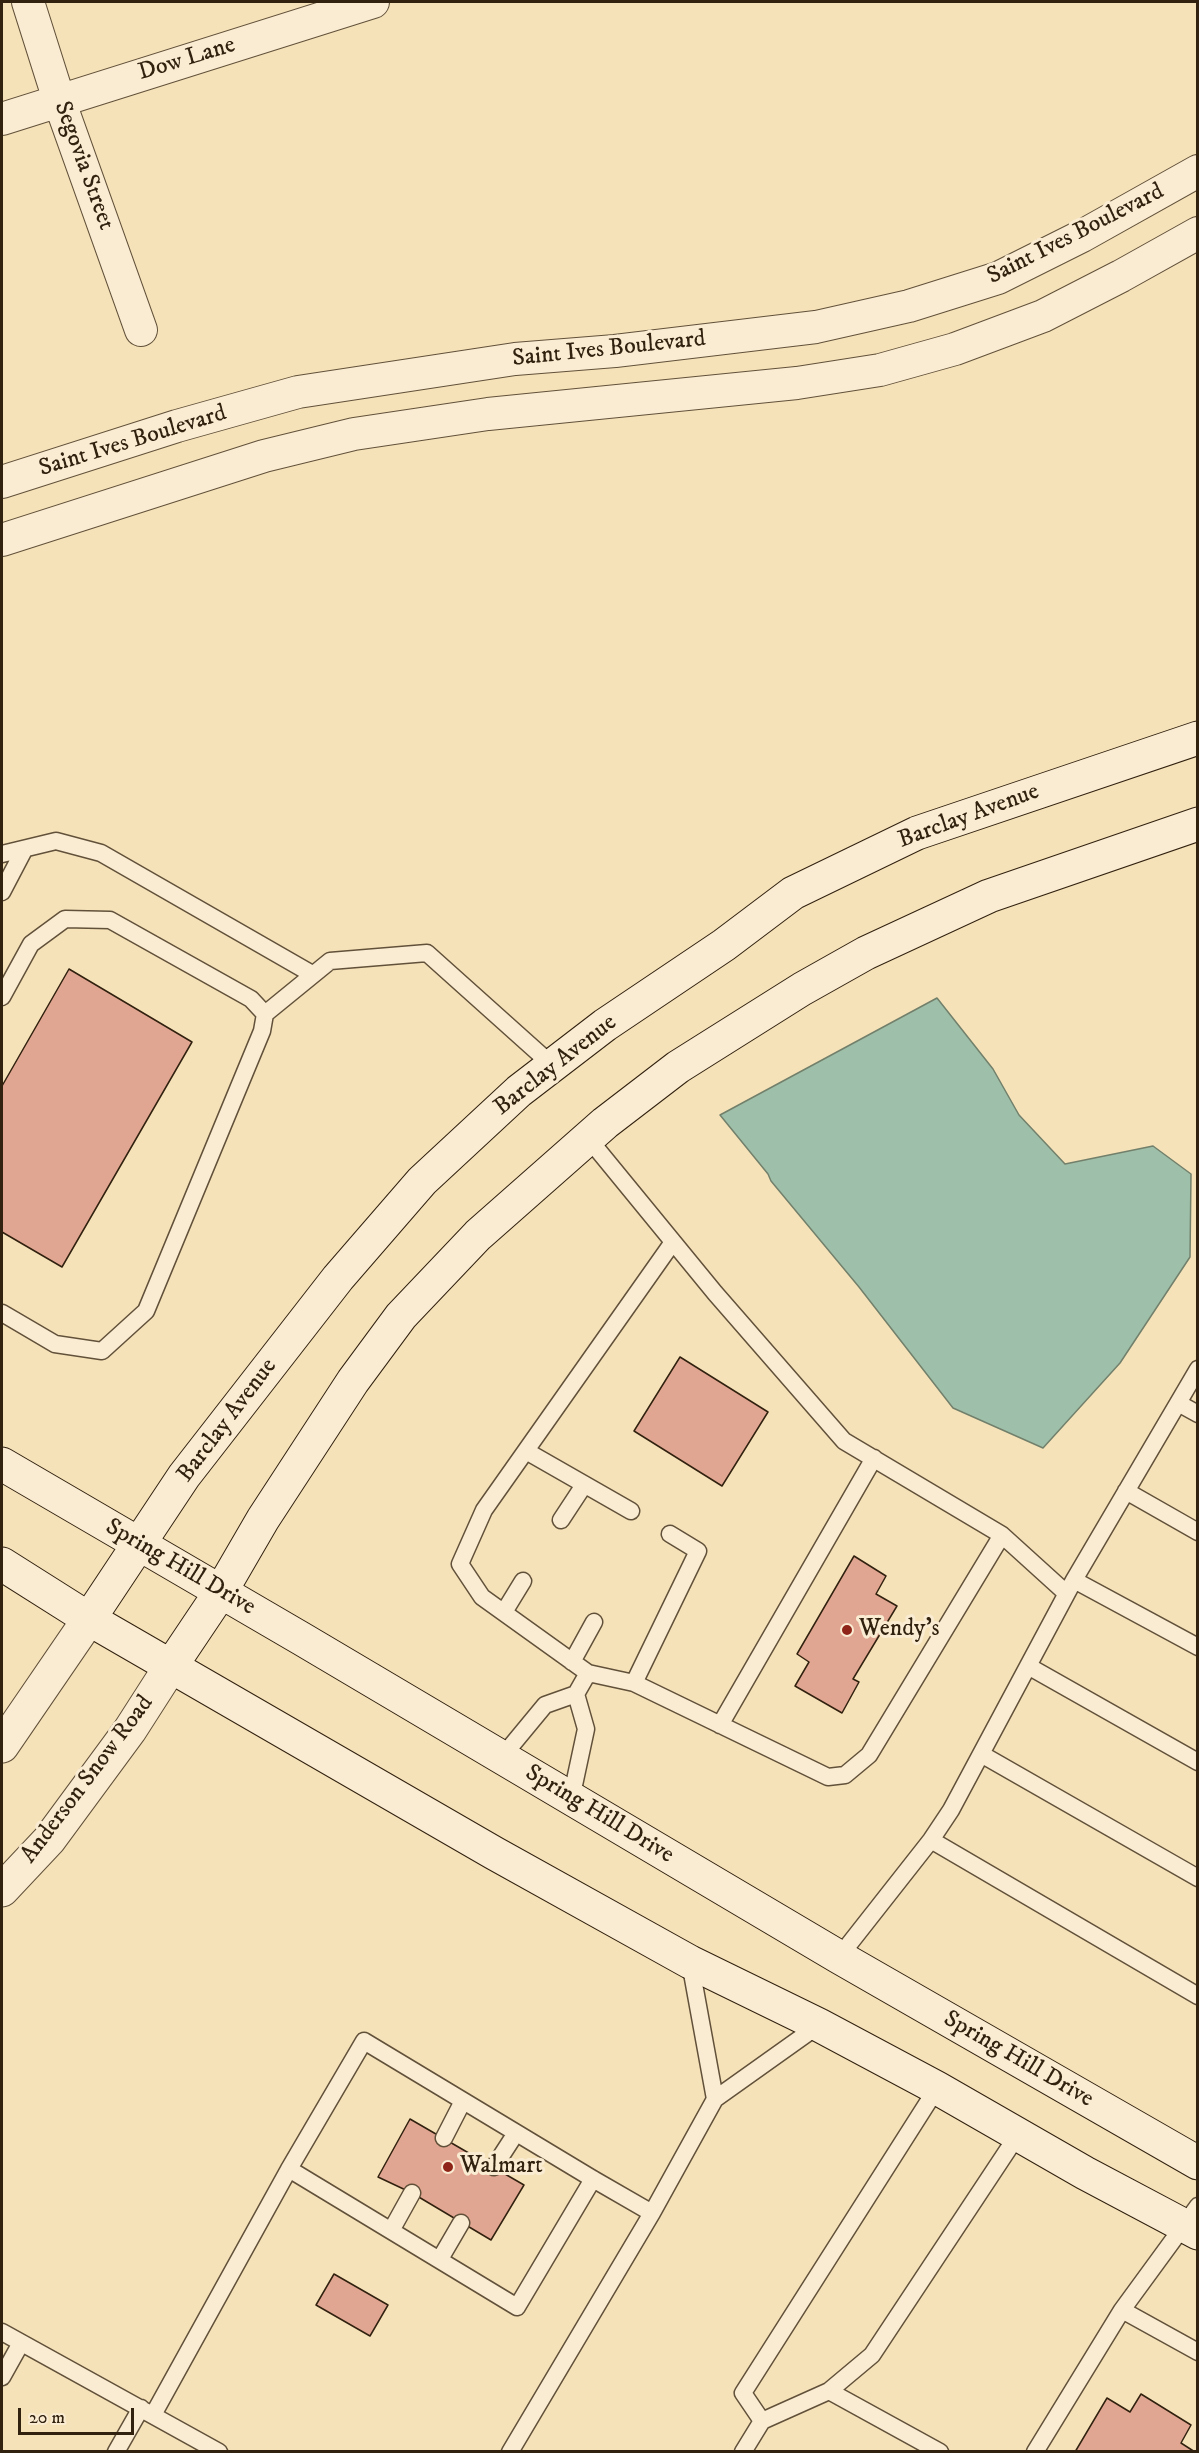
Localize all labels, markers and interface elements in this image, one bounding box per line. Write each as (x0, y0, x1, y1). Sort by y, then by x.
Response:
street label: Dow Lane (135, 32, 239, 88)
street label: Segovia Street (46, 98, 120, 234)
street label: Saint Ives Boulevard (983, 178, 1169, 292)
street label: Saint Ives Boulevard (511, 326, 707, 374)
street label: Saint Ives Boulevard (36, 400, 230, 484)
street label: Barclay Avenue (895, 778, 1043, 856)
street label: Barclay Avenue (489, 1009, 623, 1123)
street label: Barclay Avenue (172, 1353, 284, 1489)
street label: Spring Hill Drive (100, 1513, 260, 1623)
place label: Wendy's (859, 1616, 940, 1644)
marker: Wendy's (840, 1623, 854, 1637)
street label: Anderson Snow Road (15, 1690, 161, 1870)
street label: Spring Hill Drive (519, 1759, 679, 1871)
street label: Spring Hill Drive (938, 2005, 1098, 2115)
place label: Walmart (460, 2153, 543, 2181)
marker: Walmart (441, 2160, 455, 2174)
scale bar (21, 2396, 136, 2434)
text: 20 m (29, 2407, 65, 2429)

